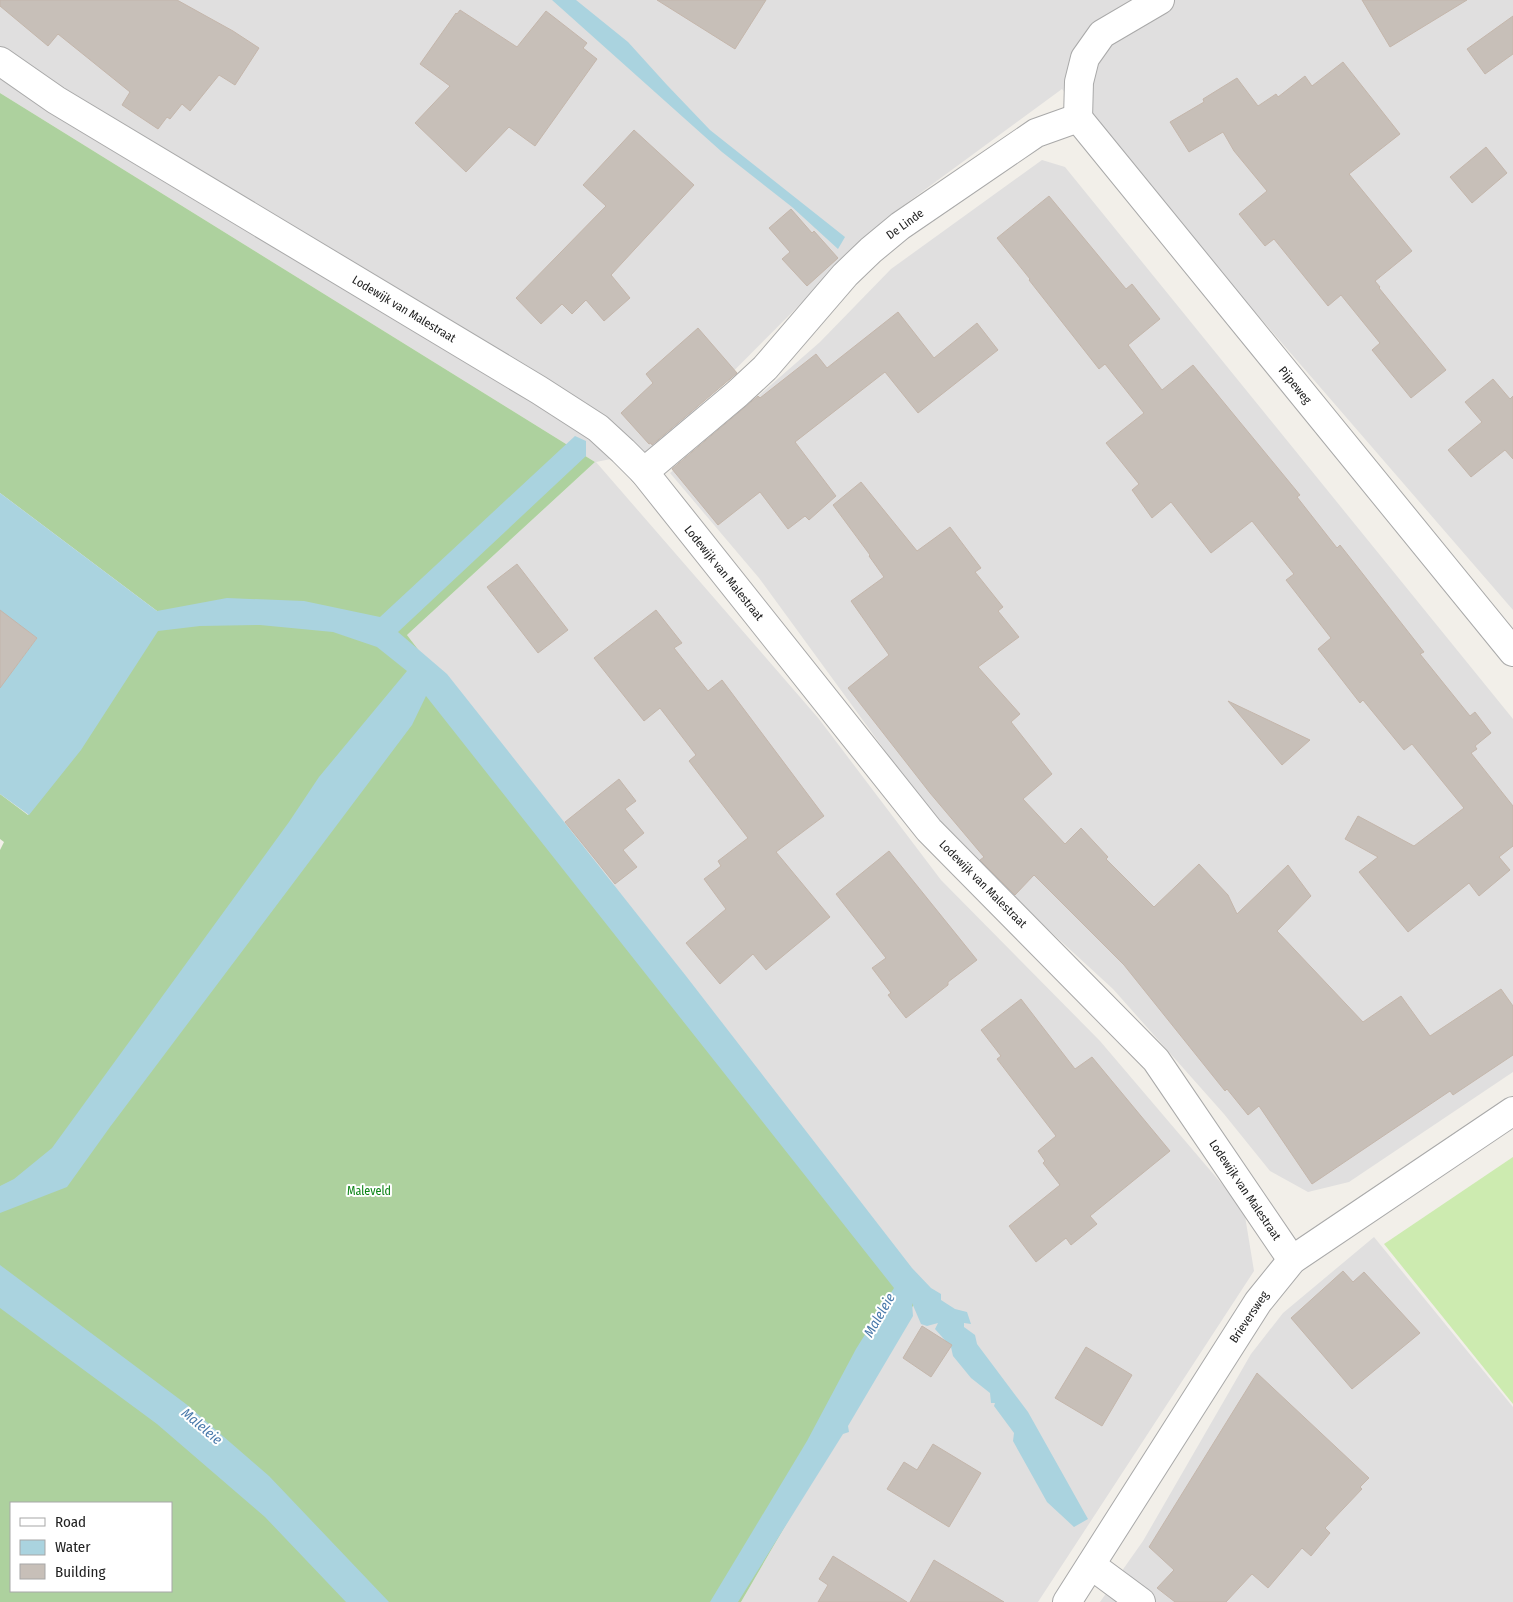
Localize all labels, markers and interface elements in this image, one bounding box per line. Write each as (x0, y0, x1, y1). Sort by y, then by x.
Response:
street label: De Linde (884, 206, 926, 242)
street label: Lodewijk van Malestraat (350, 273, 458, 345)
street label: Pijpeweg (1276, 363, 1315, 407)
street label: Lodewijk van Malestraat (681, 523, 767, 623)
street label: Lodewijk van Malestraat (936, 837, 1030, 931)
street label: Lodewijk van Malestraat (1206, 1137, 1284, 1243)
park label: Maleveld (347, 1184, 391, 1198)
street label: Brieversweg (1227, 1288, 1272, 1346)
water label: Maleleie (860, 1290, 899, 1340)
water label: Maleleie (178, 1405, 226, 1448)
legend (10, 1502, 172, 1592)
text: Road (55, 1513, 86, 1531)
text: Water (55, 1538, 91, 1556)
text: Building (55, 1563, 106, 1581)

